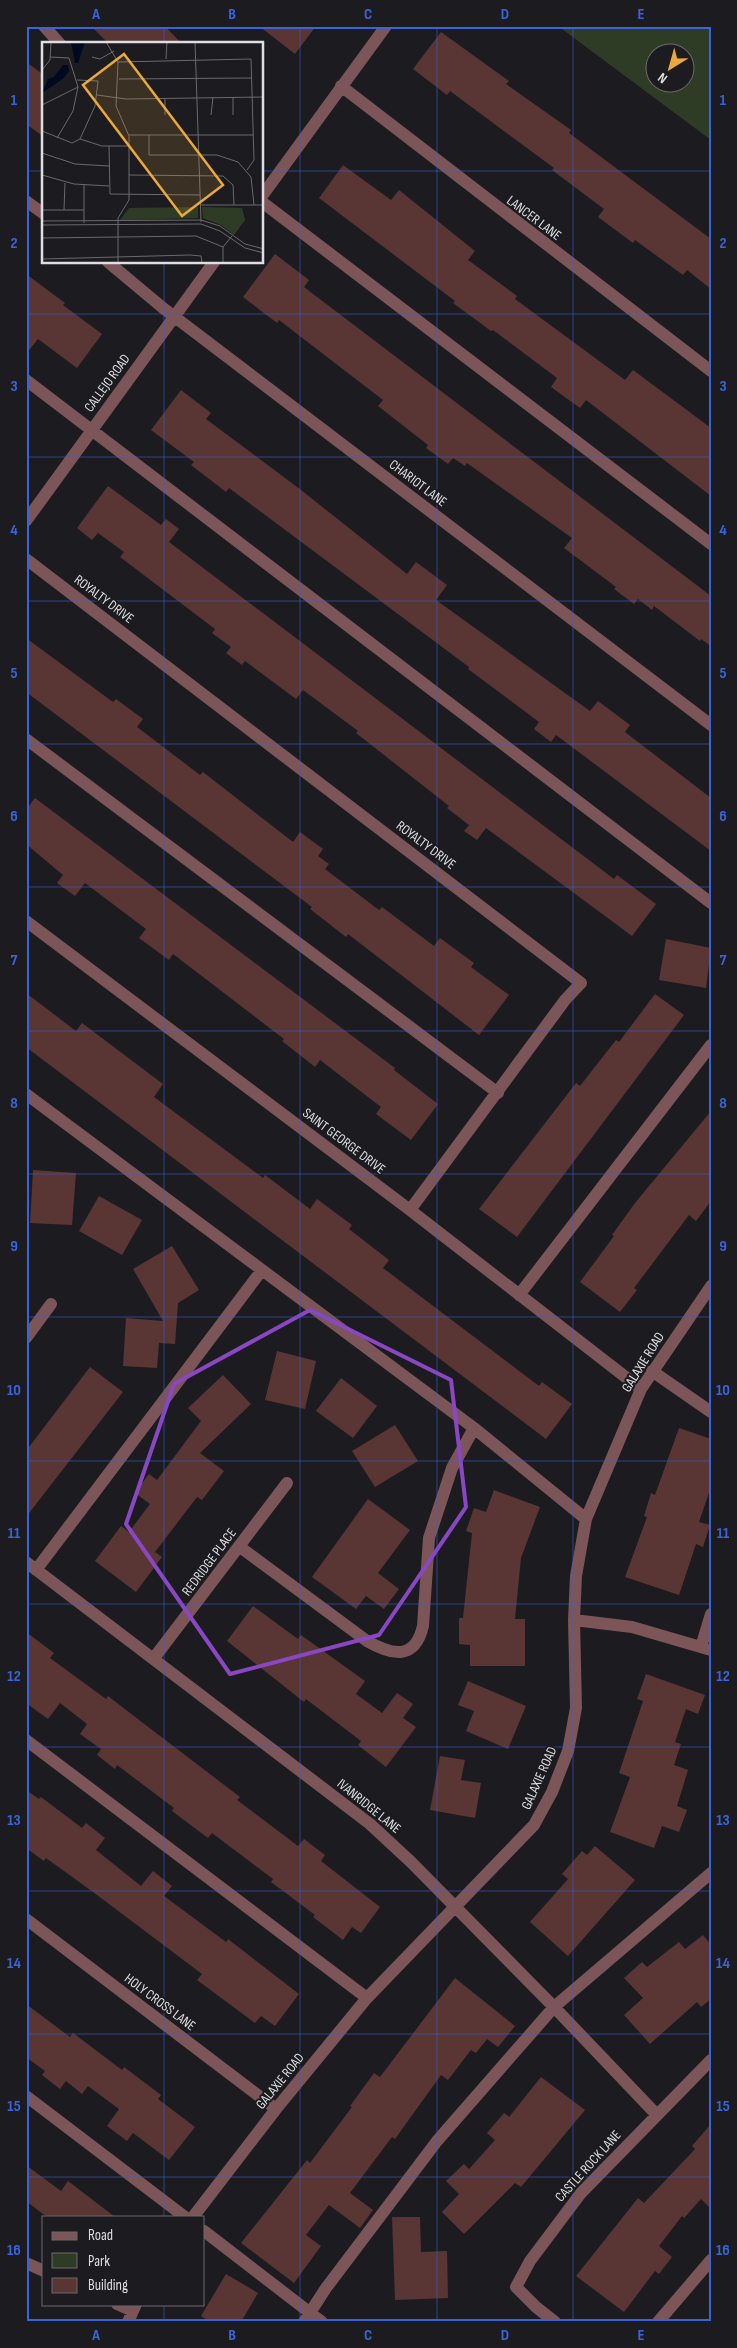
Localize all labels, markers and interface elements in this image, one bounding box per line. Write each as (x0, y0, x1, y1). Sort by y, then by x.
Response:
text: A (91, 5, 100, 24)
text: B (228, 5, 236, 24)
text: C (364, 5, 372, 24)
text: D (501, 5, 509, 24)
text: E (638, 5, 645, 24)
inset map (42, 42, 264, 264)
north arrow (644, 42, 694, 92)
text: N (654, 69, 671, 87)
text: 1 (11, 91, 18, 110)
text: 1 (720, 91, 727, 110)
street label: LANCER LANE (503, 192, 565, 244)
text: 2 (10, 234, 18, 253)
text: 2 (719, 234, 727, 253)
street label: CALLEJO ROAD (80, 351, 134, 415)
text: 3 (10, 377, 18, 396)
text: 3 (719, 377, 727, 396)
street label: CHARIOT LANE (386, 456, 450, 510)
text: 4 (10, 521, 18, 540)
text: 4 (719, 521, 727, 540)
street label: ROYALTY DRIVE (71, 571, 137, 627)
text: 5 (10, 664, 18, 683)
text: 5 (719, 664, 727, 683)
text: 6 (10, 807, 18, 826)
text: 6 (719, 807, 727, 826)
street label: ROYALTY DRIVE (393, 817, 459, 873)
text: 7 (11, 951, 18, 970)
text: 7 (720, 951, 727, 970)
text: 8 (10, 1094, 18, 1113)
text: 8 (719, 1094, 727, 1113)
street label: SAINT GEORGE DRIVE (299, 1104, 389, 1178)
text: 9 (10, 1237, 18, 1256)
text: 9 (719, 1237, 727, 1256)
street label: GALAXIE ROAD (618, 1329, 668, 1395)
text: 10 (7, 1381, 21, 1400)
text: 10 (716, 1381, 730, 1400)
text: 11 (8, 1524, 21, 1543)
text: 11 (717, 1524, 730, 1543)
street label: REDRIDGE PLACE (178, 1525, 240, 1599)
text: 12 (7, 1667, 21, 1686)
text: 12 (716, 1667, 730, 1686)
street label: GALAXIE ROAD (518, 1744, 560, 1812)
street label: IVANRIDGE LANE (334, 1775, 405, 1837)
text: 13 (7, 1811, 21, 1830)
text: 13 (716, 1811, 730, 1830)
text: 14 (7, 1954, 21, 1973)
text: 14 (716, 1954, 730, 1973)
street label: HOLY CROSS LANE (121, 1970, 199, 2034)
street label: GALAXIE ROAD (252, 2049, 308, 2112)
text: 15 (7, 2097, 21, 2116)
text: 15 (716, 2097, 730, 2116)
street label: CASTLE ROCK LANE (551, 2127, 625, 2205)
legend (42, 2216, 205, 2306)
text: Road (88, 2226, 113, 2245)
text: 16 (7, 2241, 21, 2260)
text: 16 (716, 2241, 730, 2260)
text: Park (88, 2252, 110, 2271)
text: Building (88, 2276, 128, 2295)
text: A (91, 2326, 100, 2345)
text: B (228, 2326, 236, 2345)
text: C (364, 2326, 372, 2345)
text: D (501, 2326, 509, 2345)
text: E (638, 2326, 645, 2345)

